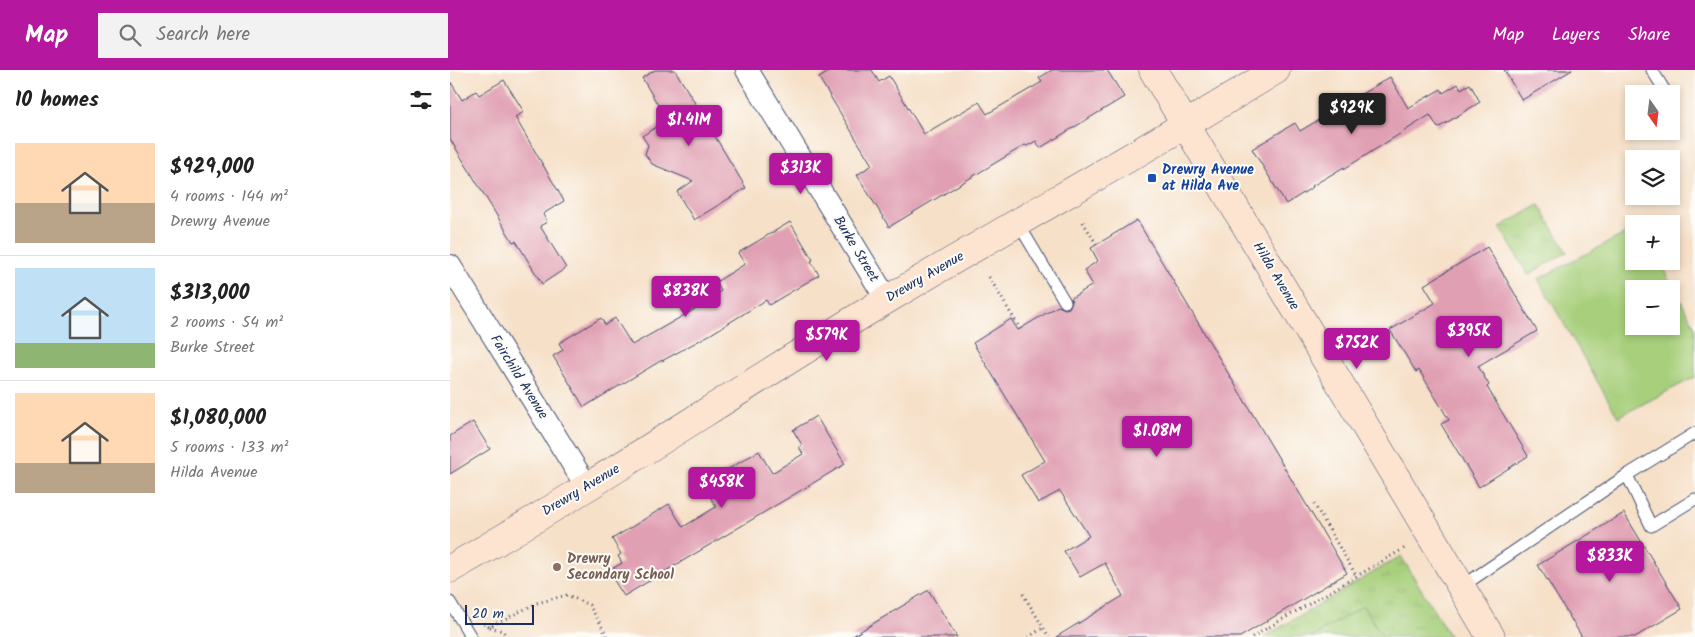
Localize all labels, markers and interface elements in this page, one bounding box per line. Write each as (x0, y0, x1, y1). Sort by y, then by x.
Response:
search box (98, 13, 448, 58)
text: Map (25, 16, 68, 55)
text: Search here (156, 20, 250, 50)
icon: search (116, 21, 144, 49)
text: Map (1493, 21, 1524, 50)
text: Layers (1552, 21, 1600, 50)
text: Share (1628, 21, 1670, 50)
text: 10 homes (15, 84, 99, 117)
north arrow (1625, 85, 1680, 140)
map controls (1625, 85, 1680, 335)
icon: filters (407, 86, 435, 114)
pin: $929K (1317, 92, 1387, 135)
text: $929K (1330, 96, 1374, 121)
pin: $1.41M (648, 104, 730, 147)
text: $1.41M (667, 108, 711, 133)
button: layers (1625, 150, 1680, 205)
text: $929,000 (170, 151, 254, 184)
pin: $313K (766, 152, 836, 195)
text: $313K (780, 156, 822, 181)
place label: Drewry Avenue at Hilda Ave (1162, 159, 1254, 197)
icon: home (55, 163, 115, 223)
marker: Drewry Avenue at Hilda Ave (1146, 172, 1158, 184)
text: 4 rooms · 144 m² (170, 184, 288, 209)
text: Drewry Avenue (170, 209, 270, 234)
street label: Burke Street (827, 211, 885, 287)
button: + (1625, 215, 1680, 270)
street label: Hilda Avenue (1247, 238, 1305, 315)
street label: Drewry Avenue (882, 245, 969, 308)
pin: $838K (651, 276, 721, 318)
text: $313,000 (170, 277, 250, 310)
text: $838K (663, 279, 709, 304)
button: − (1625, 280, 1680, 335)
icon: home (55, 288, 115, 348)
text: 2 rooms · 54 m² (170, 310, 283, 335)
pin: $395K (1434, 316, 1504, 358)
text: $395K (1447, 319, 1491, 344)
pin: $579K (792, 320, 862, 362)
text: $579K (806, 323, 848, 348)
pin: $752K (1322, 328, 1392, 370)
street label: Fairchild Avenue (484, 330, 554, 424)
text: $752K (1335, 331, 1379, 356)
text: Burke Street (170, 335, 255, 360)
text: $1,080,000 (170, 402, 266, 435)
icon: home (55, 413, 115, 473)
pin: $1.08M (1116, 416, 1198, 458)
text: $1.08M (1133, 419, 1181, 444)
text: 5 rooms · 133 m² (170, 435, 288, 460)
street label: Drewry Avenue (538, 458, 625, 522)
text: Hilda Avenue (170, 460, 257, 485)
pin: $458K (687, 466, 757, 509)
text: $458K (699, 470, 745, 495)
pin: $833K (1575, 540, 1645, 583)
text: $833K (1587, 544, 1633, 569)
place label: Drewry Secondary School (567, 548, 674, 586)
marker: Drewry Secondary School (551, 561, 563, 573)
scale bar (465, 602, 534, 625)
text: 20 m (472, 603, 504, 625)

